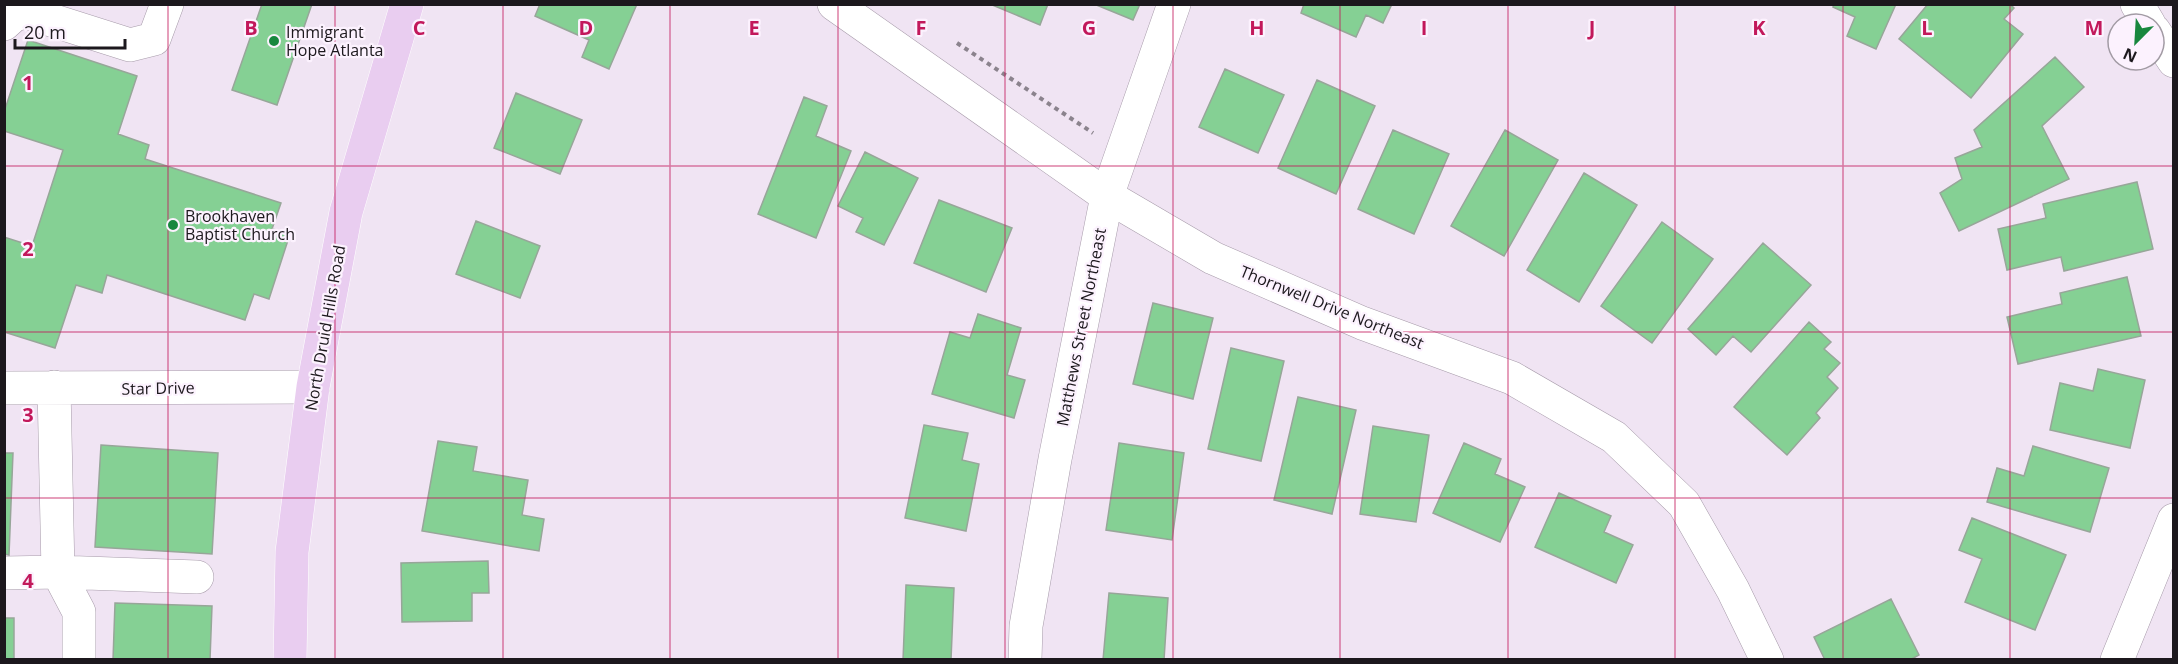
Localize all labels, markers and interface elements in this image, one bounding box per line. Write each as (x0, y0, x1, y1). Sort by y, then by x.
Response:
scale bar (15, 12, 124, 50)
north arrow (2106, 12, 2166, 72)
text: B (244, 14, 258, 41)
text: C (413, 14, 426, 41)
text: D (579, 14, 593, 41)
text: E (748, 14, 760, 41)
text: F (916, 14, 926, 41)
text: G (1082, 14, 1096, 41)
text: H (1249, 14, 1265, 41)
text: I (1421, 14, 1427, 41)
text: J (1587, 14, 1595, 41)
text: K (1752, 14, 1766, 41)
text: L (1921, 14, 1933, 41)
text: M (2085, 14, 2103, 41)
text: 20 m (24, 20, 66, 44)
place label: Immigrant Hope Atlanta (286, 21, 384, 61)
marker: Immigrant Hope Atlanta (267, 34, 281, 48)
text: N (2119, 43, 2140, 68)
text: 1 (22, 69, 34, 96)
place label: Brookhaven Baptist Church (185, 205, 295, 245)
marker: Brookhaven Baptist Church (166, 218, 180, 232)
street label: Matthews Street Northeast (1051, 226, 1111, 428)
text: 2 (22, 235, 34, 262)
street label: North Druid Hills Road (300, 244, 350, 412)
street label: Thornwell Drive Northeast (1237, 260, 1427, 354)
street label: Star Drive (121, 376, 195, 400)
text: 3 (22, 401, 34, 428)
text: 4 (22, 567, 34, 594)

